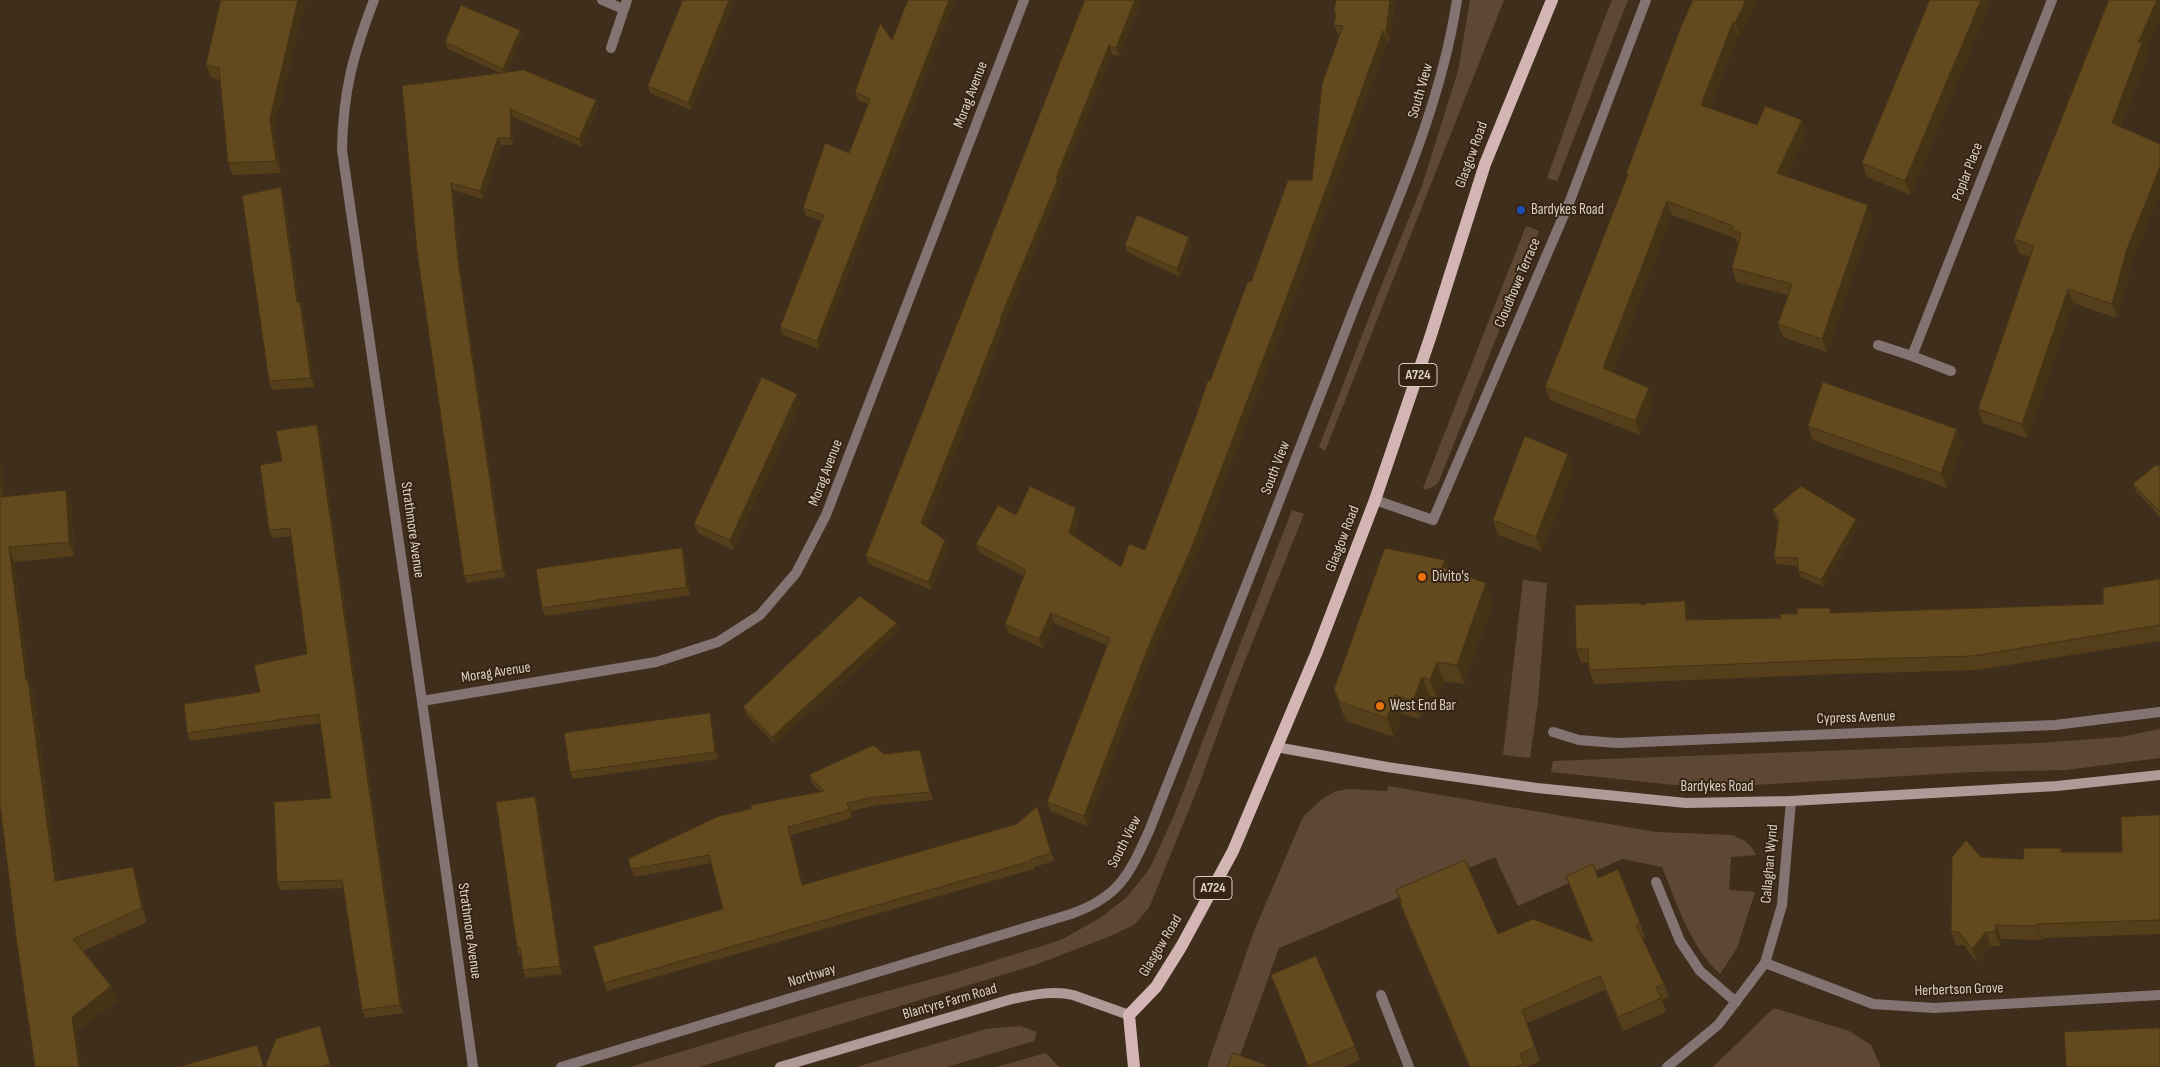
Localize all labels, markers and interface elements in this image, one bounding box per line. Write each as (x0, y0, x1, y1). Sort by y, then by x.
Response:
street label: Morag Avenue (950, 59, 992, 131)
street label: South View (1405, 61, 1437, 121)
street label: Glasgow Road (1452, 119, 1492, 191)
street label: Poplar Place (1949, 140, 1987, 204)
place label: Bardykes Road (1531, 201, 1604, 219)
marker: Bardykes Road (1515, 204, 1527, 216)
street label: Cloudhowe Terrace (1491, 236, 1545, 330)
road number: A724 (1399, 364, 1437, 386)
street label: Morag Avenue (805, 437, 847, 509)
street label: South View (1258, 439, 1294, 497)
street label: Strathmore Avenue (396, 481, 428, 579)
street label: Glasgow Road (1322, 503, 1364, 575)
place label: Divito's (1432, 568, 1469, 586)
marker: Divito's (1416, 571, 1428, 583)
street label: Morag Avenue (460, 659, 532, 687)
place label: West End Bar (1390, 697, 1456, 715)
marker: West End Bar (1374, 700, 1386, 712)
street label: Cypress Avenue (1816, 708, 1896, 728)
street label: Bardykes Road (1681, 778, 1753, 796)
street label: South View (1104, 813, 1146, 871)
street label: Callaghan Wynd (1758, 824, 1782, 904)
road number: A724 (1194, 876, 1232, 900)
street label: Strathmore Avenue (453, 882, 485, 980)
street label: Glasgow Road (1135, 912, 1187, 980)
street label: Northway (786, 960, 838, 992)
street label: Herbertson Grove (1914, 979, 2004, 1001)
street label: Blantyre Farm Road (901, 980, 999, 1024)

